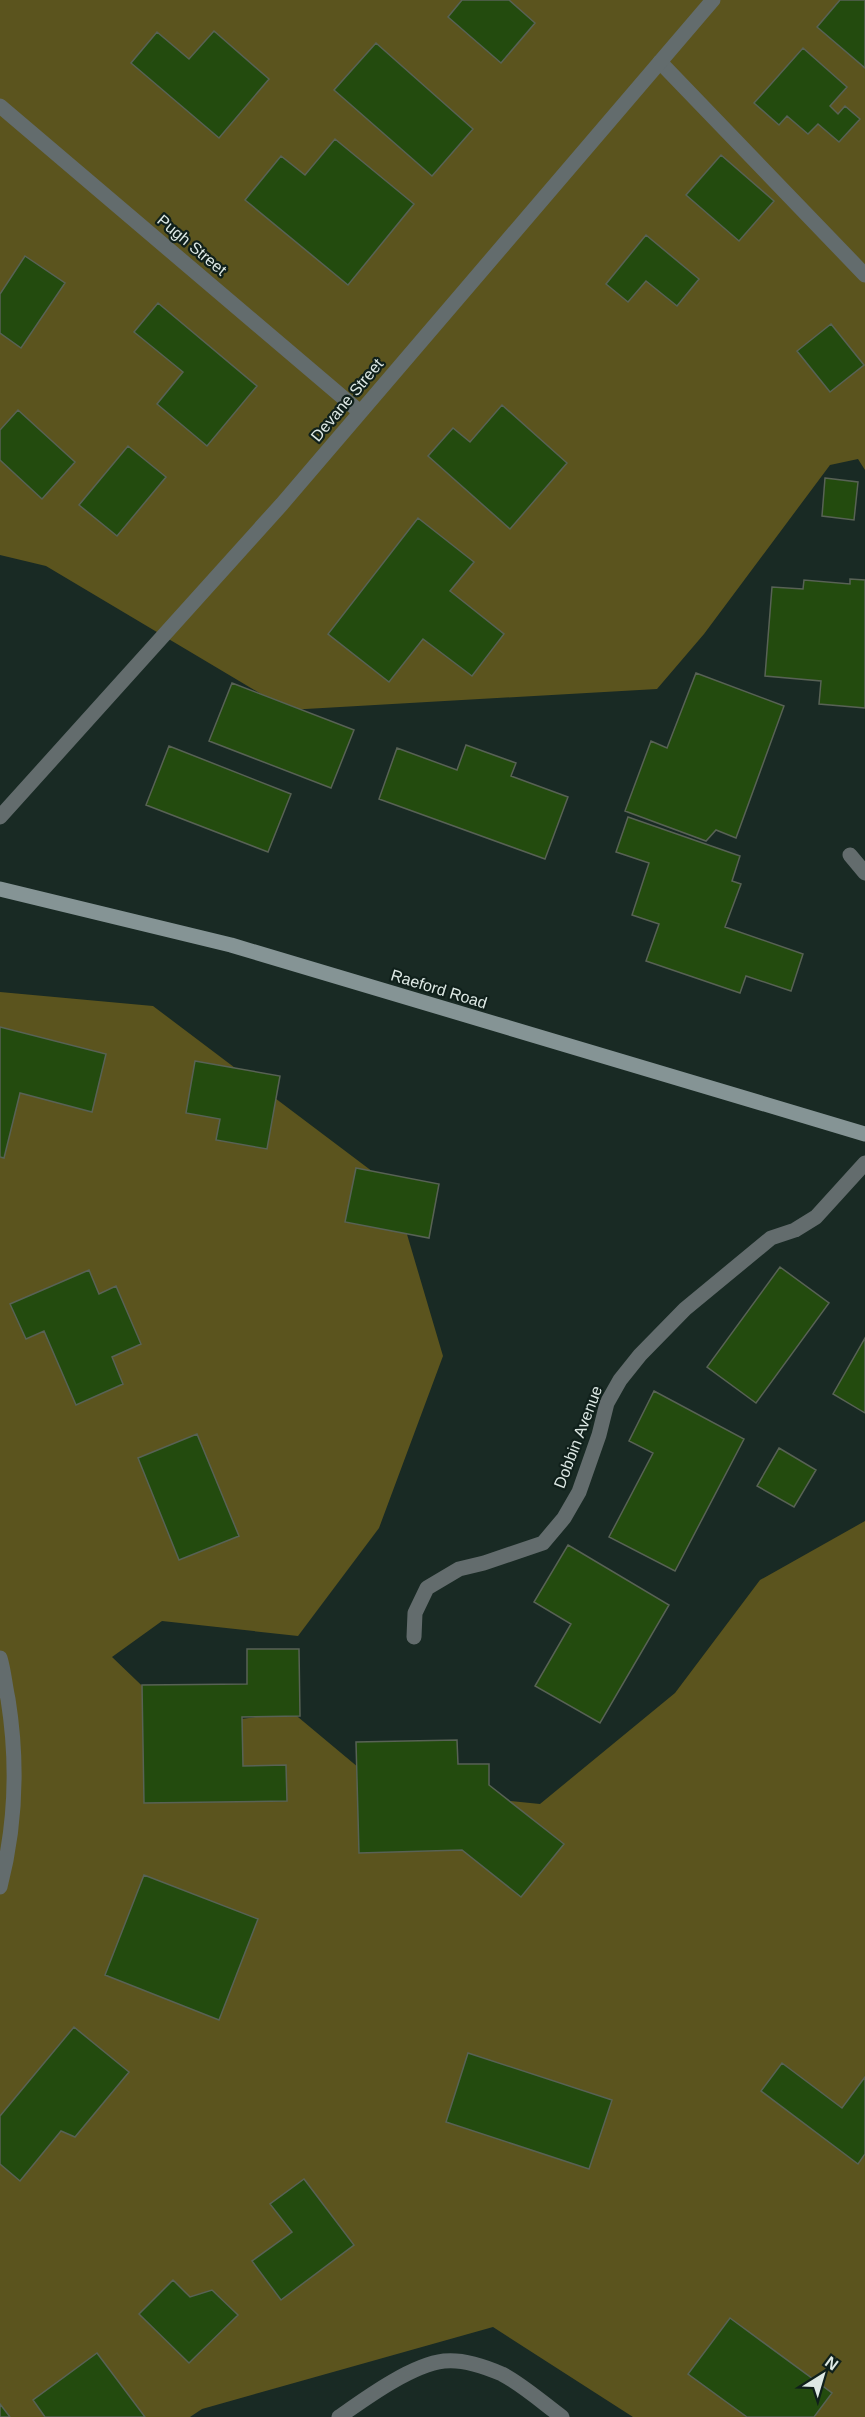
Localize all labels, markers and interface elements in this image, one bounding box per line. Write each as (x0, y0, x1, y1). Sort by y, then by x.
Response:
street label: Pugh Street (154, 211, 230, 279)
street label: Devane Street (308, 355, 387, 445)
street label: Raeford Road (389, 966, 489, 1012)
street label: Dobbin Avenue (551, 1383, 605, 1491)
north arrow (793, 2345, 853, 2405)
text: N (822, 2353, 841, 2374)

